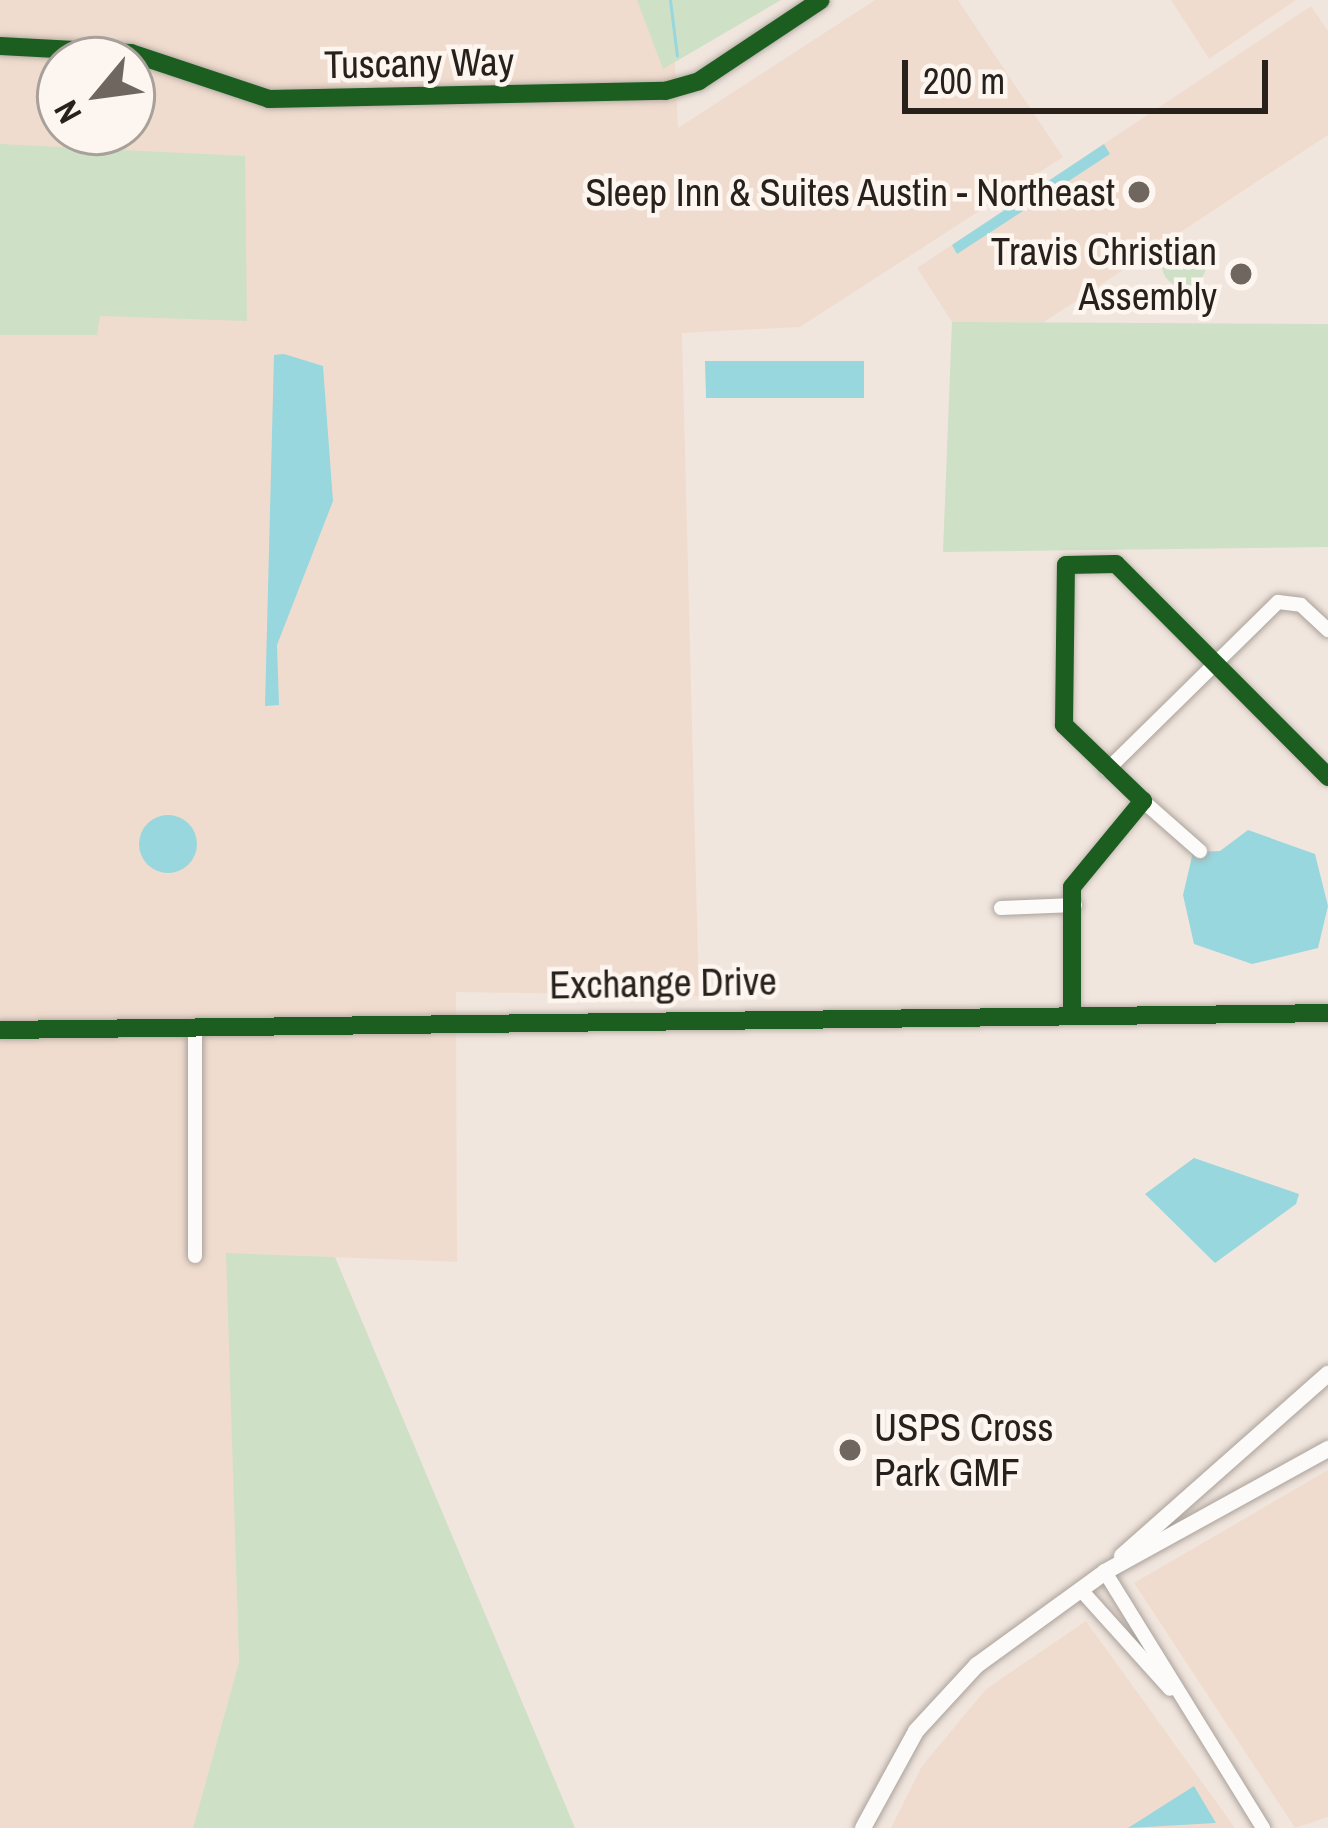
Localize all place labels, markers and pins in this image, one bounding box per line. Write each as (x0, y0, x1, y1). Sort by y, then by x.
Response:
place label: Sleep Inn & Suites Austin - Northeast (583, 169, 1115, 215)
marker: Sleep Inn & Suites Austin - Northeast (1126, 179, 1152, 205)
place label: Travis Christian Assembly (991, 229, 1217, 320)
marker: Travis Christian Assembly (1228, 261, 1254, 287)
place label: USPS Cross Park GMF (874, 1405, 1053, 1496)
marker: USPS Cross Park GMF (837, 1437, 863, 1463)

